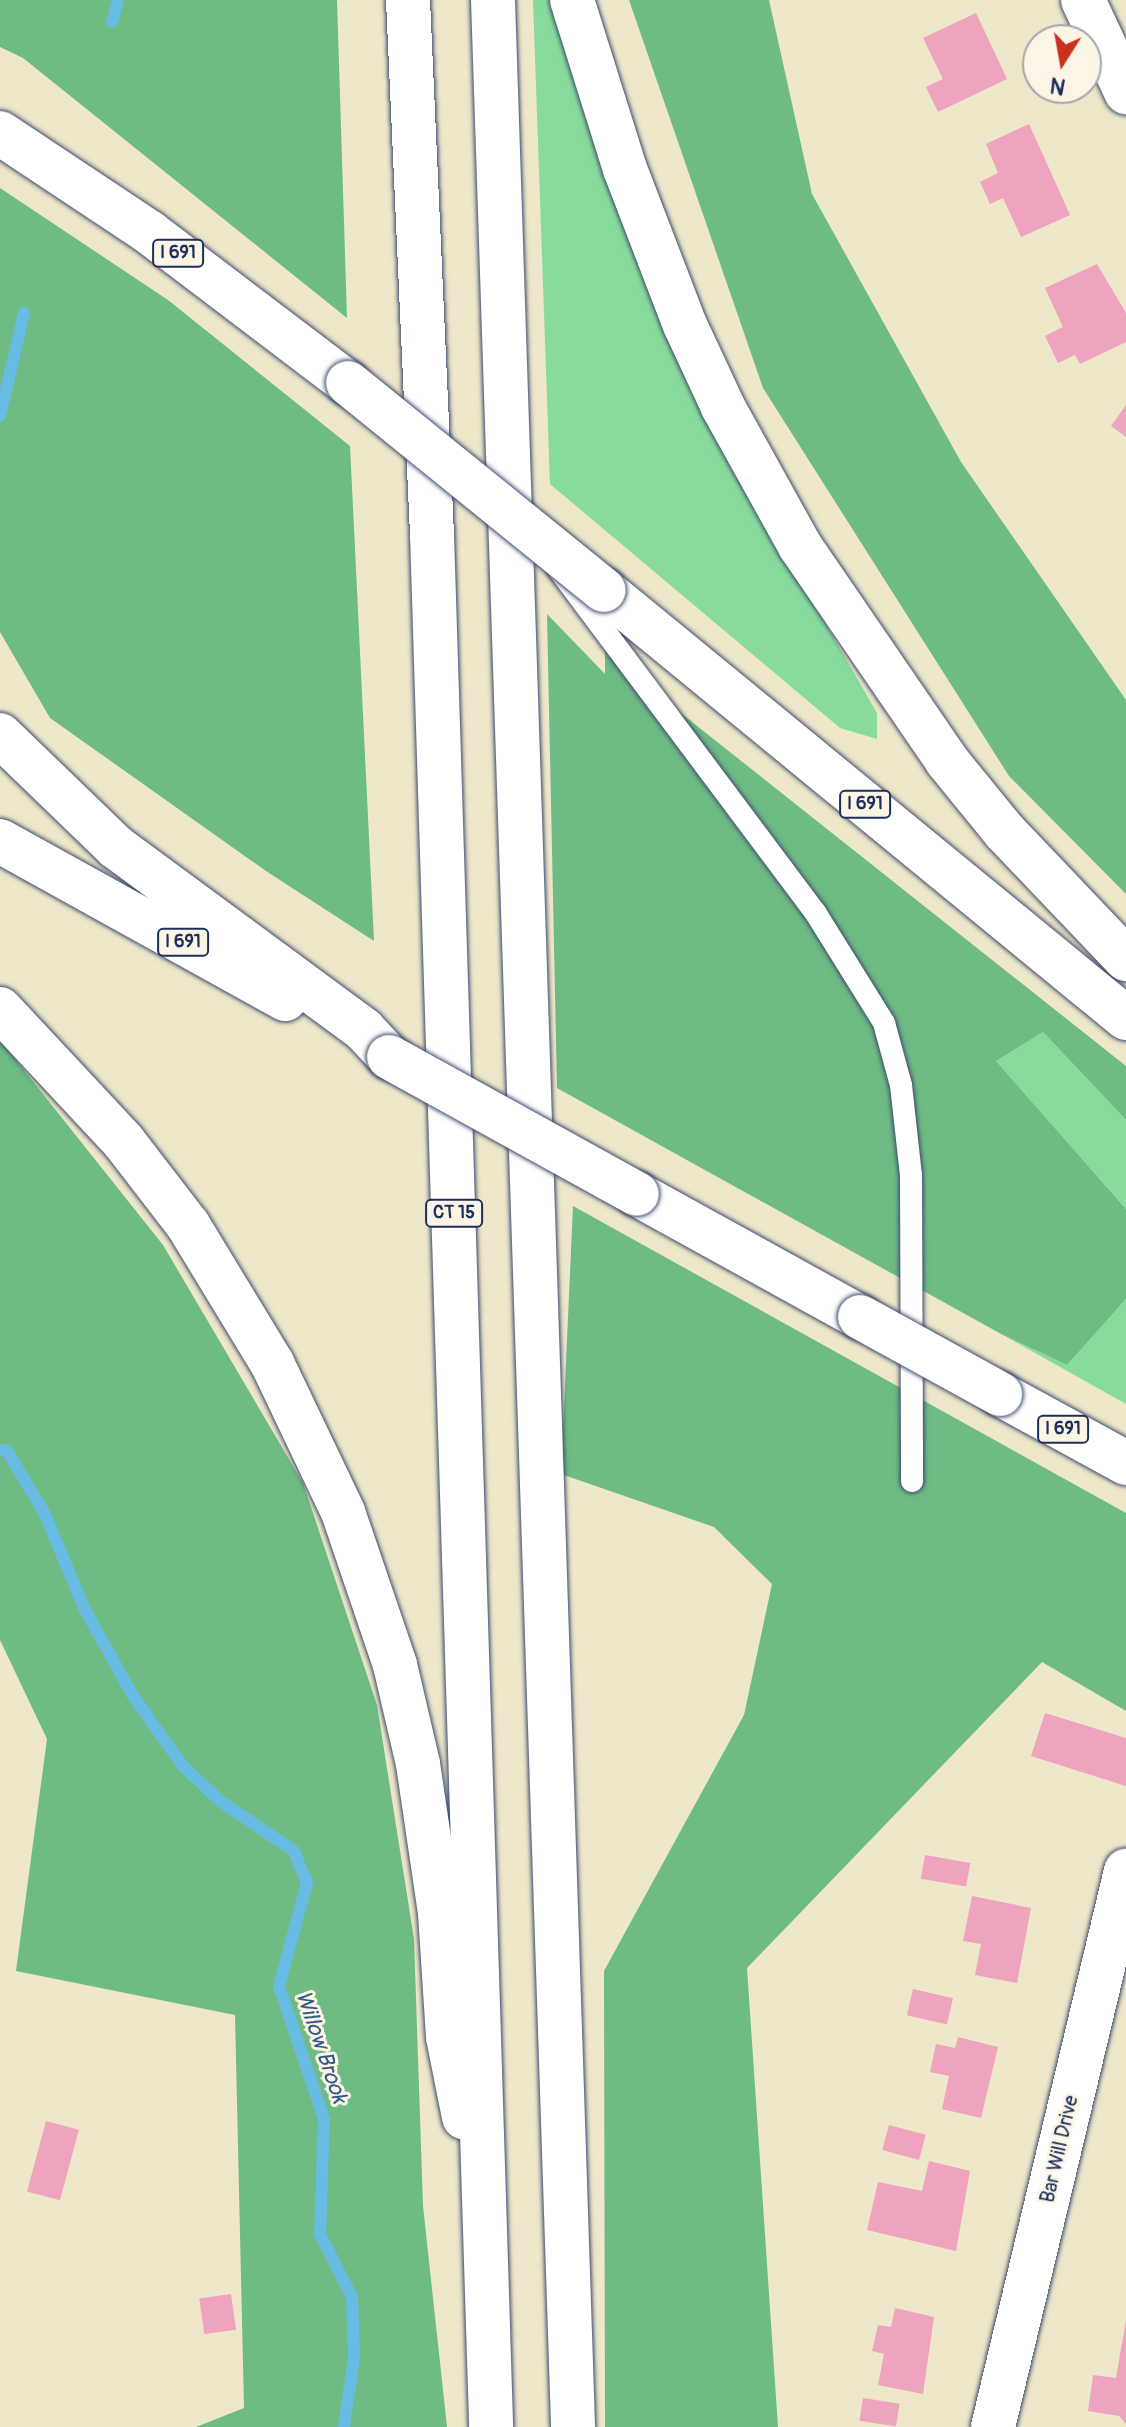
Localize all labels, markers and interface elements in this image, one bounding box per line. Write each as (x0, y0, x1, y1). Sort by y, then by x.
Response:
north arrow (1022, 24, 1102, 104)
text: N (1048, 70, 1068, 101)
road number: I 691 (152, 239, 204, 267)
road number: I 691 (839, 790, 891, 818)
road number: I 691 (157, 928, 209, 956)
road number: CT 15 (424, 1199, 484, 1227)
road number: I 691 (1037, 1415, 1089, 1443)
water label: Willow Brook (289, 1987, 353, 2107)
street label: Bar Will Drive (1035, 2093, 1083, 2205)

